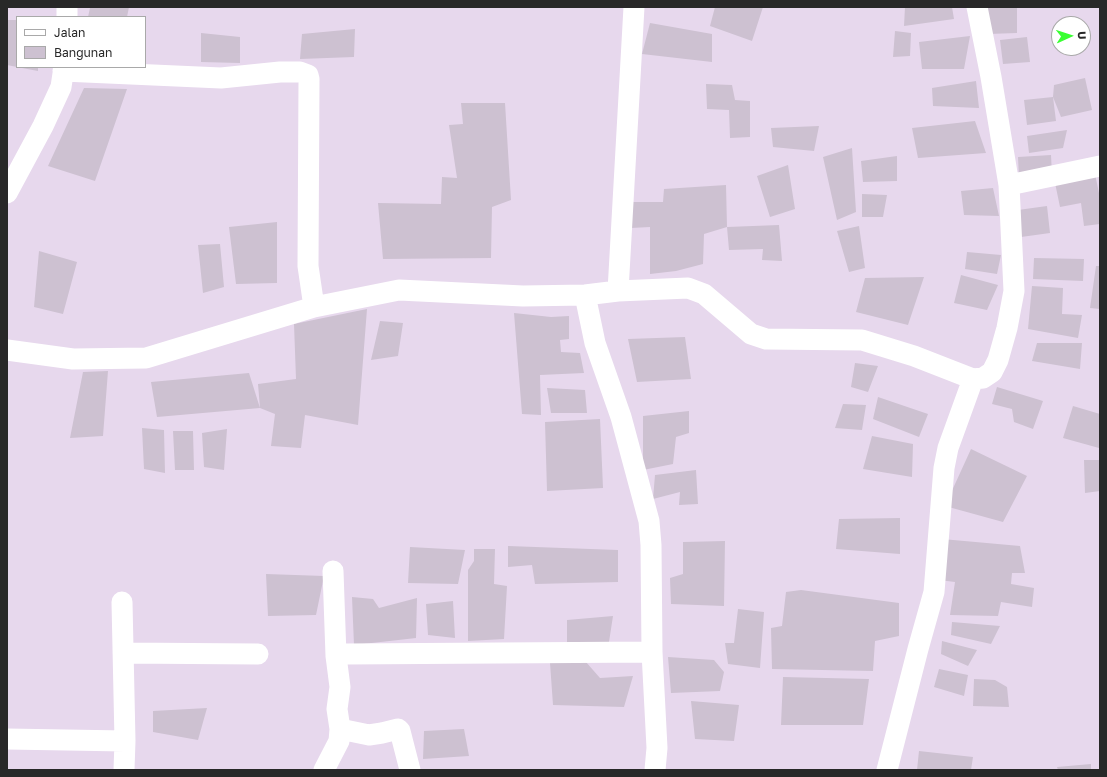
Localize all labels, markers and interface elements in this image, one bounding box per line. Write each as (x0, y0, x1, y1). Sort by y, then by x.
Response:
legend (16, 16, 146, 68)
north arrow (1051, 16, 1091, 56)
text: Jalan (54, 25, 85, 40)
text: U (1076, 31, 1089, 40)
text: Bangunan (54, 45, 112, 60)

